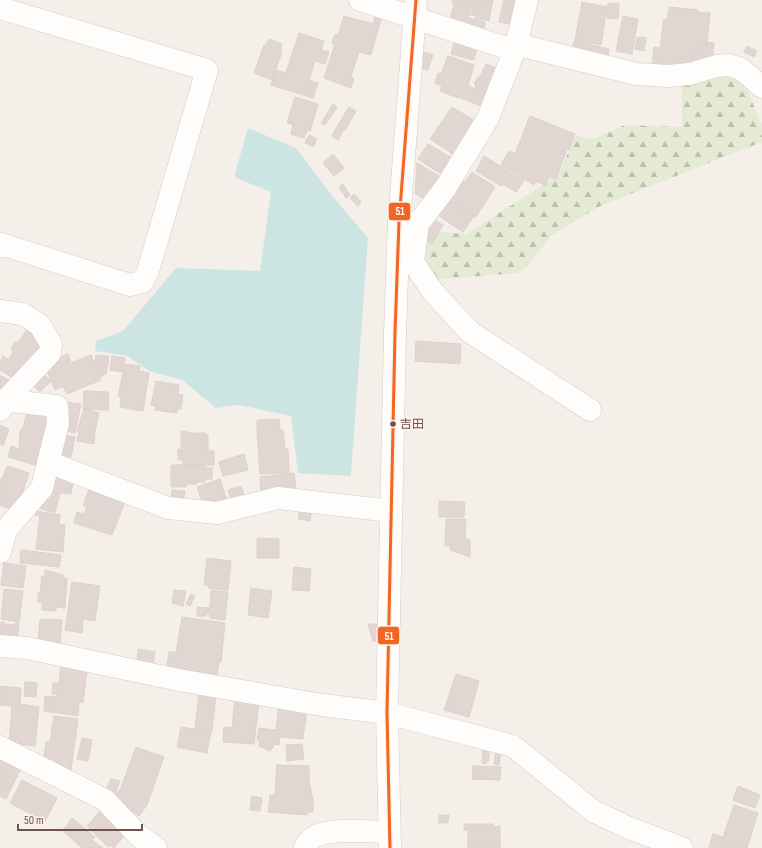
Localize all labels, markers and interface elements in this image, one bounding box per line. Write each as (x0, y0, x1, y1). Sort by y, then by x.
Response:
line badge: 51 (388, 202, 411, 221)
text: 51 (395, 205, 405, 218)
place label: 吉田 (400, 417, 424, 432)
marker: 吉田 (388, 419, 398, 429)
line badge: 51 (377, 626, 400, 645)
text: 51 (384, 630, 394, 643)
scale bar (18, 806, 142, 832)
text: 50 m (24, 813, 44, 828)

